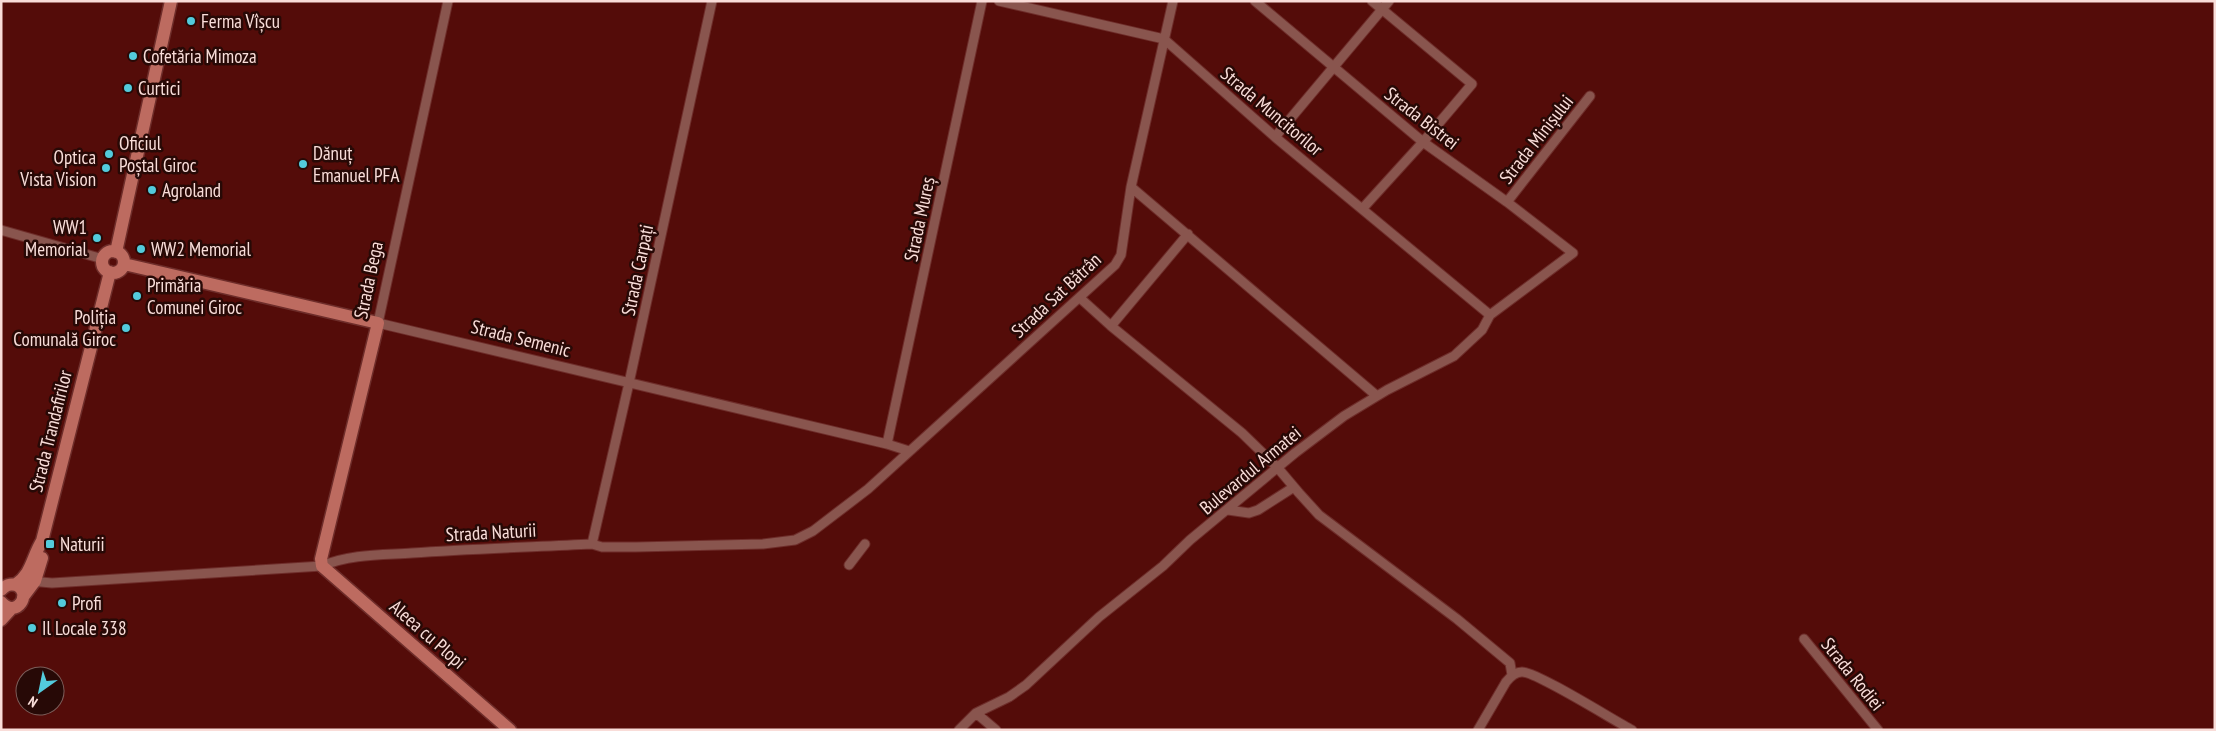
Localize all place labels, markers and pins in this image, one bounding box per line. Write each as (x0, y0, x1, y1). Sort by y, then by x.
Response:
place label: Ferma Vîșcu (201, 9, 280, 33)
marker: Ferma Vîșcu (185, 15, 197, 27)
place label: Cofetăria Mimoza (143, 44, 257, 68)
marker: Cofetăria Mimoza (127, 50, 139, 62)
place label: Curtici (138, 76, 181, 100)
marker: Curtici (122, 82, 134, 94)
place label: Oficiul Poștal Giroc (119, 131, 197, 177)
place label: Dănuț Emanuel PFA (313, 141, 399, 187)
place label: Optica Vista Vision (19, 145, 96, 191)
marker: Oficiul Poștal Giroc (103, 148, 115, 160)
marker: Dănuț Emanuel PFA (297, 158, 309, 170)
marker: Optica Vista Vision (100, 162, 112, 174)
place label: Agroland (162, 178, 221, 202)
marker: Agroland (146, 184, 158, 196)
place label: WW1 Memorial (25, 215, 88, 261)
marker: WW1 Memorial (91, 232, 103, 244)
place label: WW2 Memorial (151, 237, 251, 261)
marker: WW2 Memorial (135, 243, 147, 255)
place label: Primăria Comunei Giroc (147, 273, 242, 319)
marker: Primăria Comunei Giroc (131, 290, 143, 302)
place label: Poliția Comunală Giroc (13, 305, 116, 351)
marker: Poliția Comunală Giroc (120, 322, 132, 334)
place label: Naturii (60, 532, 105, 556)
marker: Naturii (44, 538, 56, 550)
place label: Profi (72, 591, 102, 615)
marker: Profi (56, 597, 68, 609)
place label: Il Locale 338 (42, 616, 126, 640)
marker: Il Locale 338 (26, 622, 38, 634)

